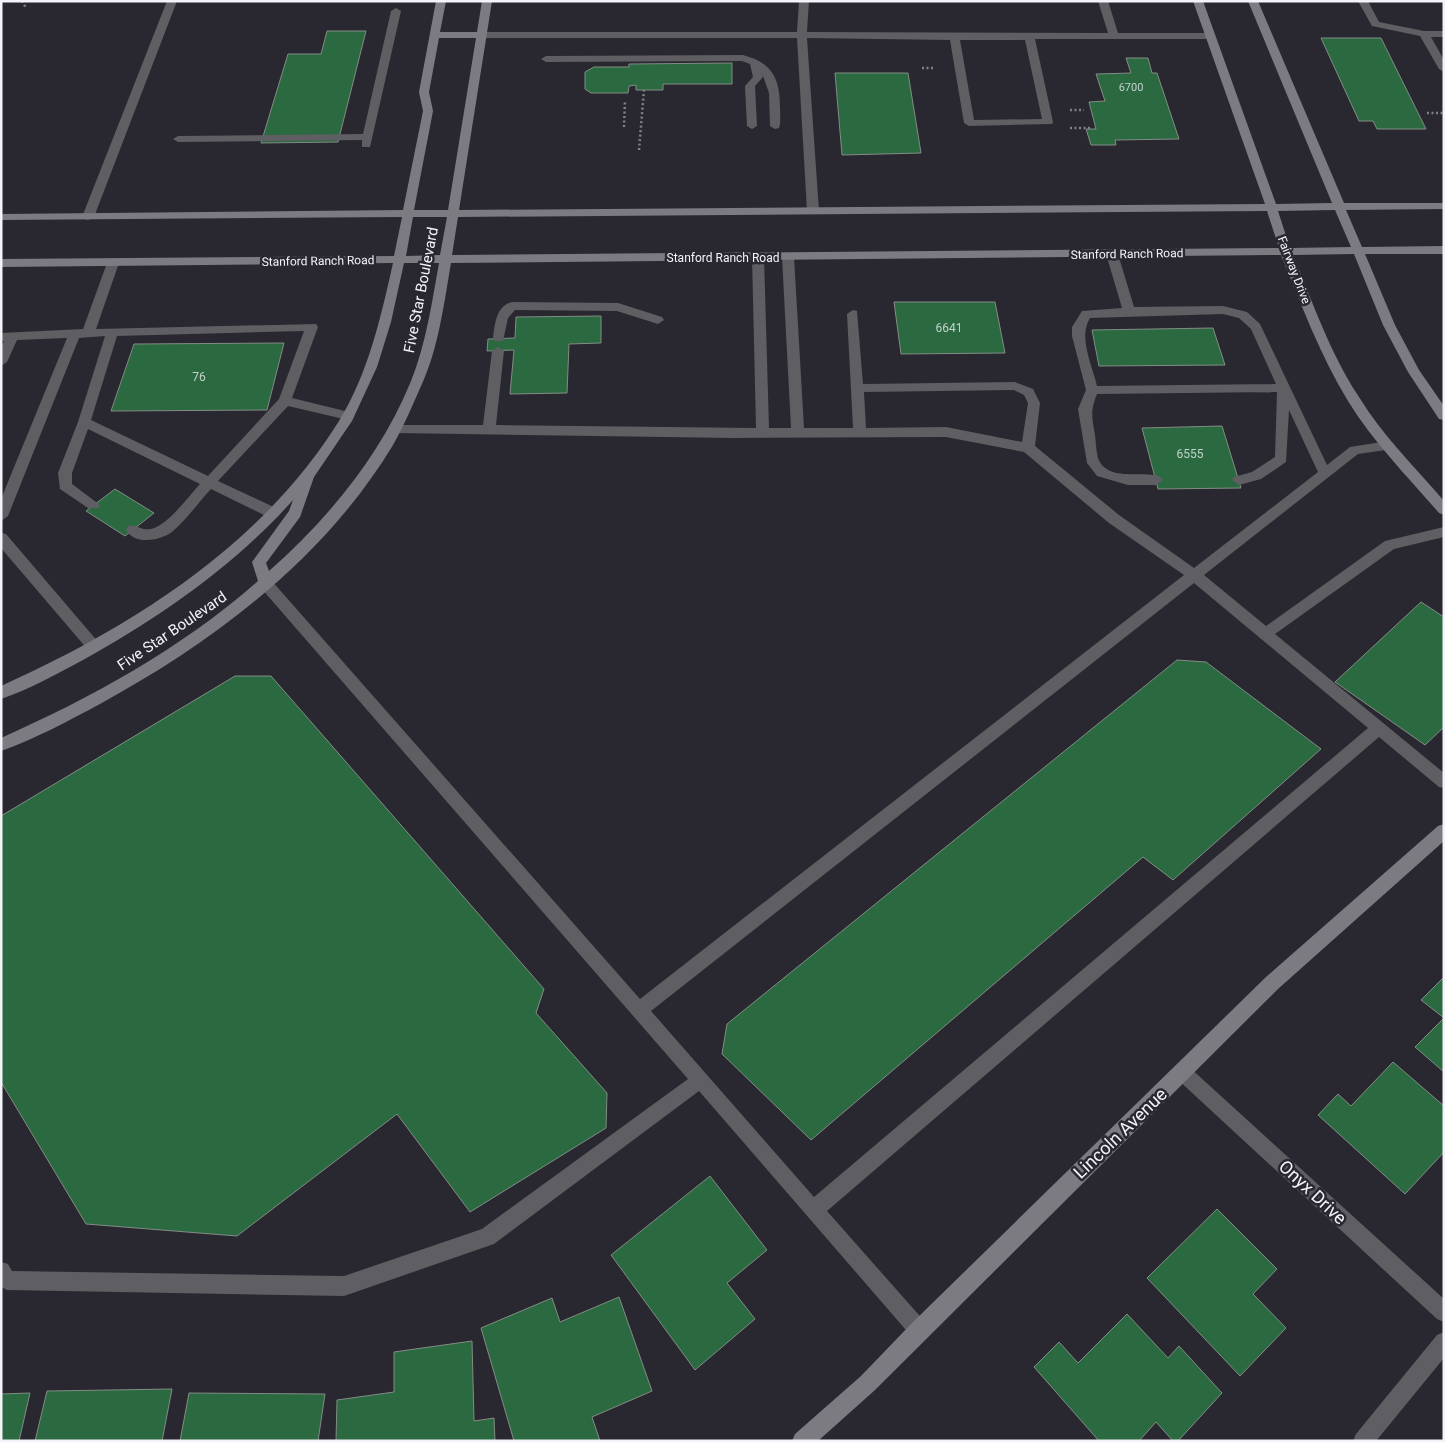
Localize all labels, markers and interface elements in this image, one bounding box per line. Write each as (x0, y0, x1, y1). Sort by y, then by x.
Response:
house number: 6700 (1119, 81, 1143, 94)
street label: Five Star Boulevard (400, 225, 442, 355)
street label: Fairway Drive (1275, 234, 1313, 306)
street label: Stanford Ranch Road (1070, 246, 1184, 262)
street label: Stanford Ranch Road (667, 251, 779, 265)
street label: Stanford Ranch Road (261, 253, 375, 269)
house number: 6641 (936, 321, 962, 335)
house number: 76 (192, 370, 206, 384)
house number: 6555 (1177, 447, 1204, 461)
street label: Five Star Boulevard (114, 588, 230, 674)
street label: Lincoln Avenue (1069, 1083, 1171, 1183)
street label: Onyx Drive (1275, 1155, 1351, 1229)

